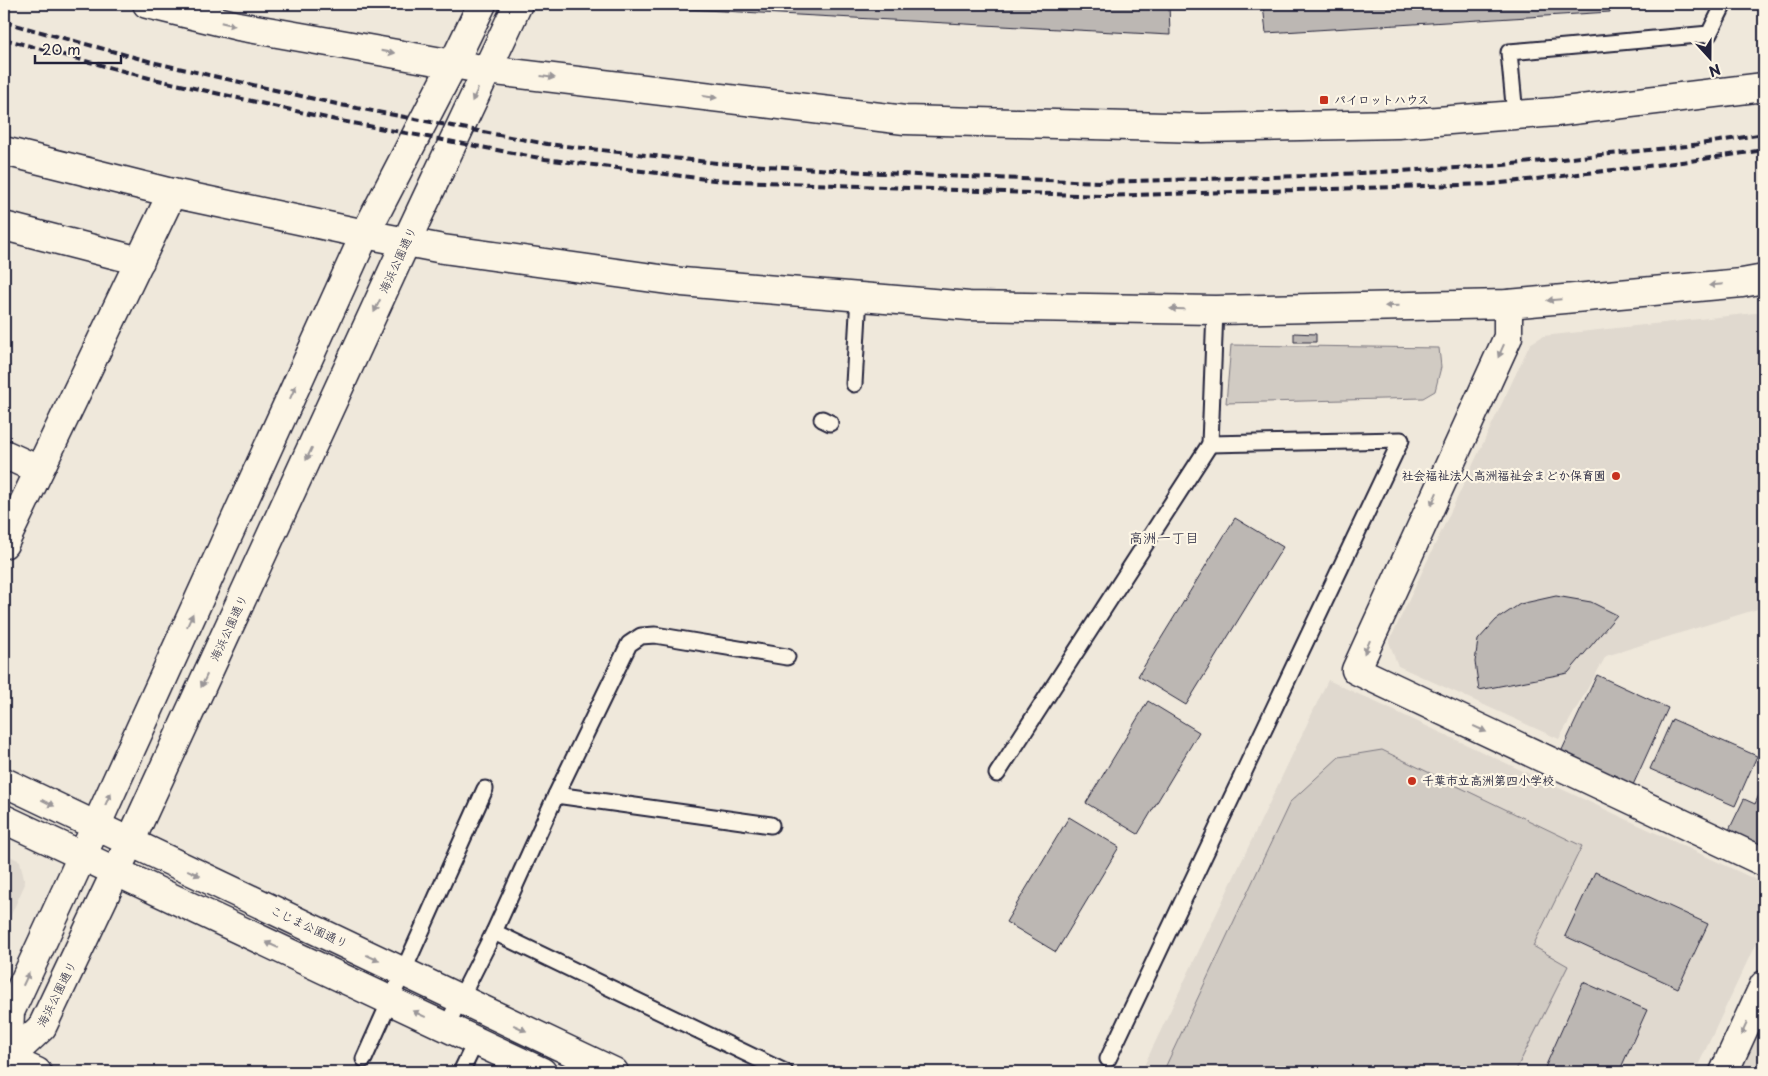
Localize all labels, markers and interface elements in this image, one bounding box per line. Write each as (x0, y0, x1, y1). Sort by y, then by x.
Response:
one-way arrow (220, 20, 235, 28)
scale bar (35, 32, 121, 64)
north arrow (1686, 32, 1736, 82)
text: 20 m (42, 37, 81, 60)
one-way arrow (380, 49, 396, 57)
text: N (1706, 59, 1724, 82)
one-way arrow (541, 73, 557, 81)
one-way arrow (471, 88, 479, 102)
place label: パイロットハウス (1334, 90, 1429, 108)
one-way arrow (702, 93, 718, 101)
marker: パイロットハウス (1318, 94, 1330, 106)
street label: 海浜公園通り (374, 223, 420, 296)
one-way arrow (1708, 281, 1724, 289)
one-way arrow (1546, 296, 1562, 304)
one-way arrow (372, 299, 380, 313)
one-way arrow (1384, 302, 1400, 310)
one-way arrow (1169, 305, 1185, 313)
one-way arrow (1497, 344, 1505, 358)
one-way arrow (290, 385, 298, 399)
one-way arrow (304, 447, 312, 461)
place label: 社会福祉法人高洲福祉会まどか保育園 (1402, 466, 1606, 484)
marker: 社会福祉法人高洲福祉会まどか保育園 (1610, 470, 1622, 482)
one-way arrow (1430, 492, 1438, 506)
district label: 高洲一丁目 (1129, 527, 1199, 548)
street label: 海浜公園通り (205, 591, 251, 664)
one-way arrow (187, 613, 195, 627)
one-way arrow (1362, 640, 1370, 654)
one-way arrow (200, 674, 208, 688)
one-way arrow (1473, 725, 1487, 733)
place label: 千葉市立高洲第四小学校 (1422, 771, 1554, 789)
marker: 千葉市立高洲第四小学校 (1406, 775, 1418, 787)
one-way arrow (105, 792, 113, 806)
one-way arrow (41, 799, 55, 807)
one-way arrow (187, 869, 202, 877)
street label: こじま公園通り (268, 900, 351, 952)
one-way arrow (264, 941, 279, 949)
one-way arrow (366, 954, 380, 962)
street label: 海浜公園通り (32, 957, 80, 1030)
one-way arrow (22, 972, 30, 986)
one-way arrow (411, 1010, 426, 1018)
one-way arrow (1740, 1022, 1748, 1036)
one-way arrow (512, 1023, 527, 1032)

